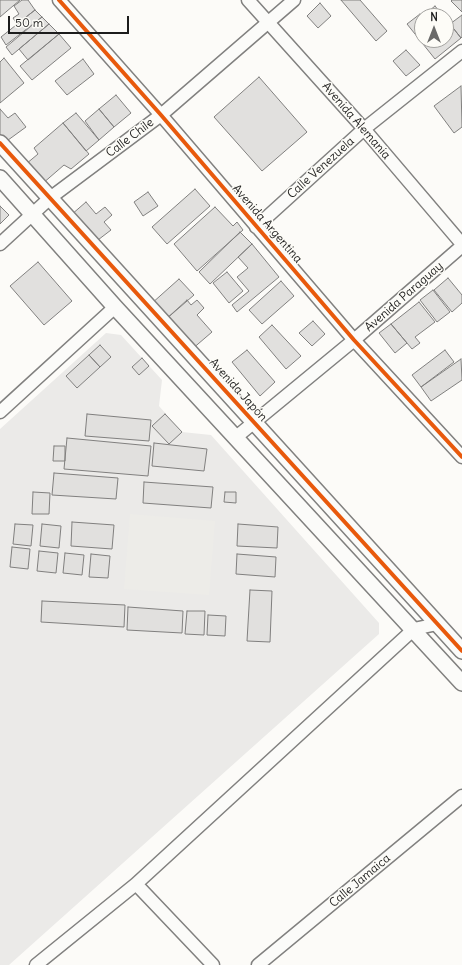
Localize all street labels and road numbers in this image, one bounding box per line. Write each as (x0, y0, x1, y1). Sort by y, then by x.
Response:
street label: Avenida Alemania (319, 80, 393, 162)
street label: Calle Chile (103, 115, 157, 161)
street label: Calle Venezuela (285, 134, 357, 202)
street label: Avenida Argentina (229, 182, 305, 266)
street label: Avenida Paraguay (362, 259, 446, 335)
street label: Avenida Japón (206, 356, 270, 424)
street label: Calle Jamaica (327, 851, 393, 911)

